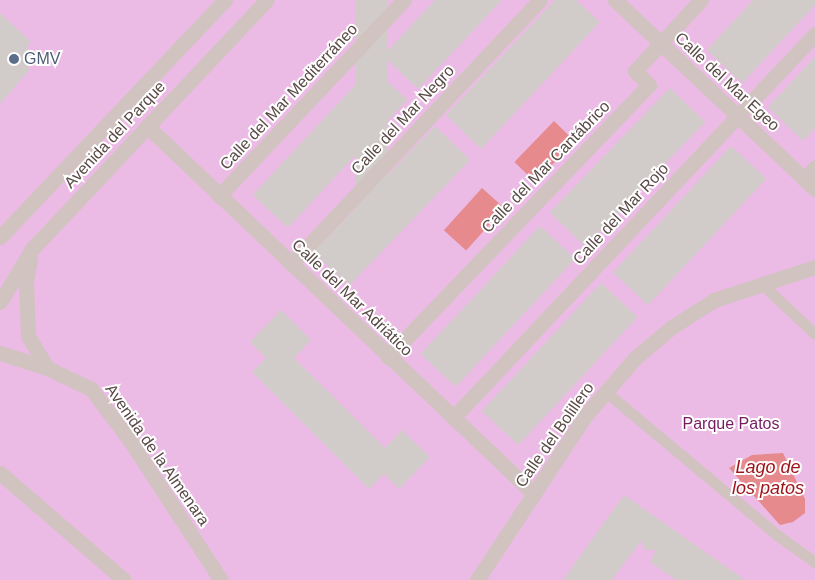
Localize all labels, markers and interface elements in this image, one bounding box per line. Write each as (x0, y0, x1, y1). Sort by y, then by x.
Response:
street label: Calle del Mar Mediterráneo (216, 20, 362, 174)
street label: Calle del Mar Egeo (671, 29, 783, 135)
place label: GMV (24, 49, 60, 69)
marker: GMV (8, 53, 20, 65)
street label: Calle del Mar Negro (347, 61, 459, 179)
street label: Avenida del Parque (60, 77, 170, 193)
street label: Calle del Mar Cantábrico (478, 97, 614, 237)
street label: Calle del Mar Rojo (569, 159, 673, 269)
street label: Calle del Mar Adriático (287, 235, 417, 361)
street label: Calle del Bolillero (512, 379, 598, 491)
street label: Avenida de la Almenara (100, 380, 214, 530)
park label: Parque Patos (683, 414, 779, 434)
water label: Lago de los patos (732, 457, 804, 499)

